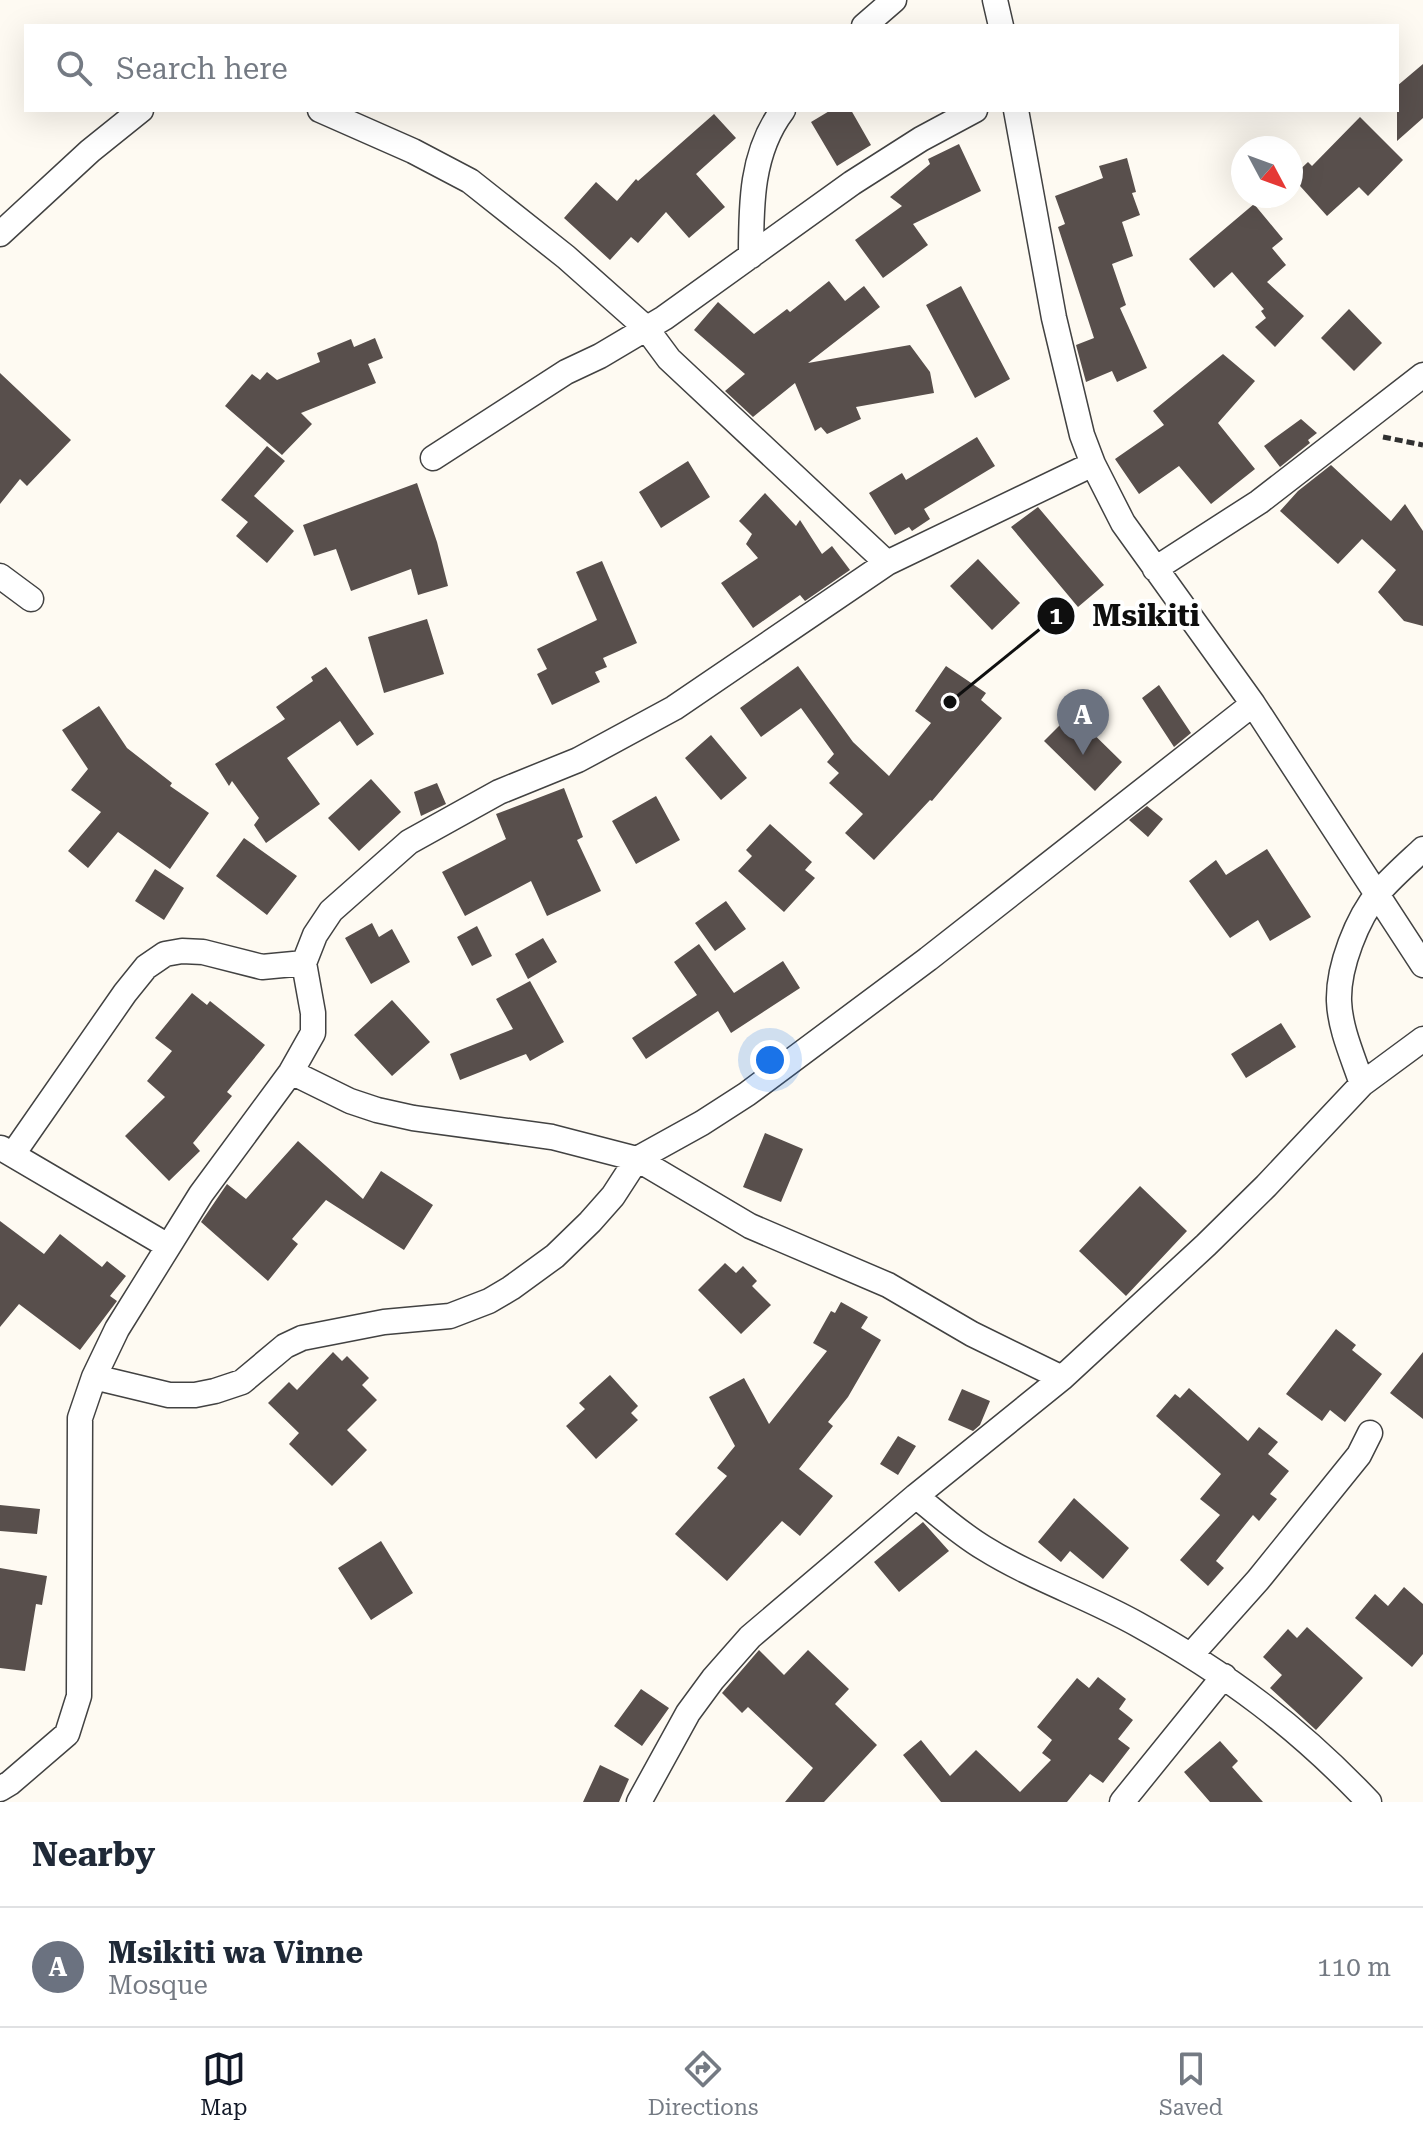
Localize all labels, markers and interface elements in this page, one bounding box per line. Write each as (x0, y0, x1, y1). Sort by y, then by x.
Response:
search box (24, 24, 1399, 112)
icon: search (52, 46, 96, 90)
text: Search here (116, 51, 288, 86)
north arrow (1231, 136, 1303, 208)
callout: Msikiti (1036, 589, 1216, 643)
text: Msikiti (1092, 598, 1200, 633)
text: 1 (1049, 602, 1063, 630)
pin: A (1057, 689, 1109, 755)
your location (750, 1040, 790, 1080)
text: Nearby (32, 1834, 155, 1874)
text: Msikiti wa Vinne (108, 1935, 363, 1970)
text: A (49, 1952, 67, 1982)
text: 110 m (1317, 1952, 1391, 1982)
text: Mosque (108, 1970, 208, 2000)
tab: Map (200, 2047, 247, 2120)
tab: Directions (648, 2047, 758, 2120)
tab: Saved (1159, 2047, 1223, 2120)

